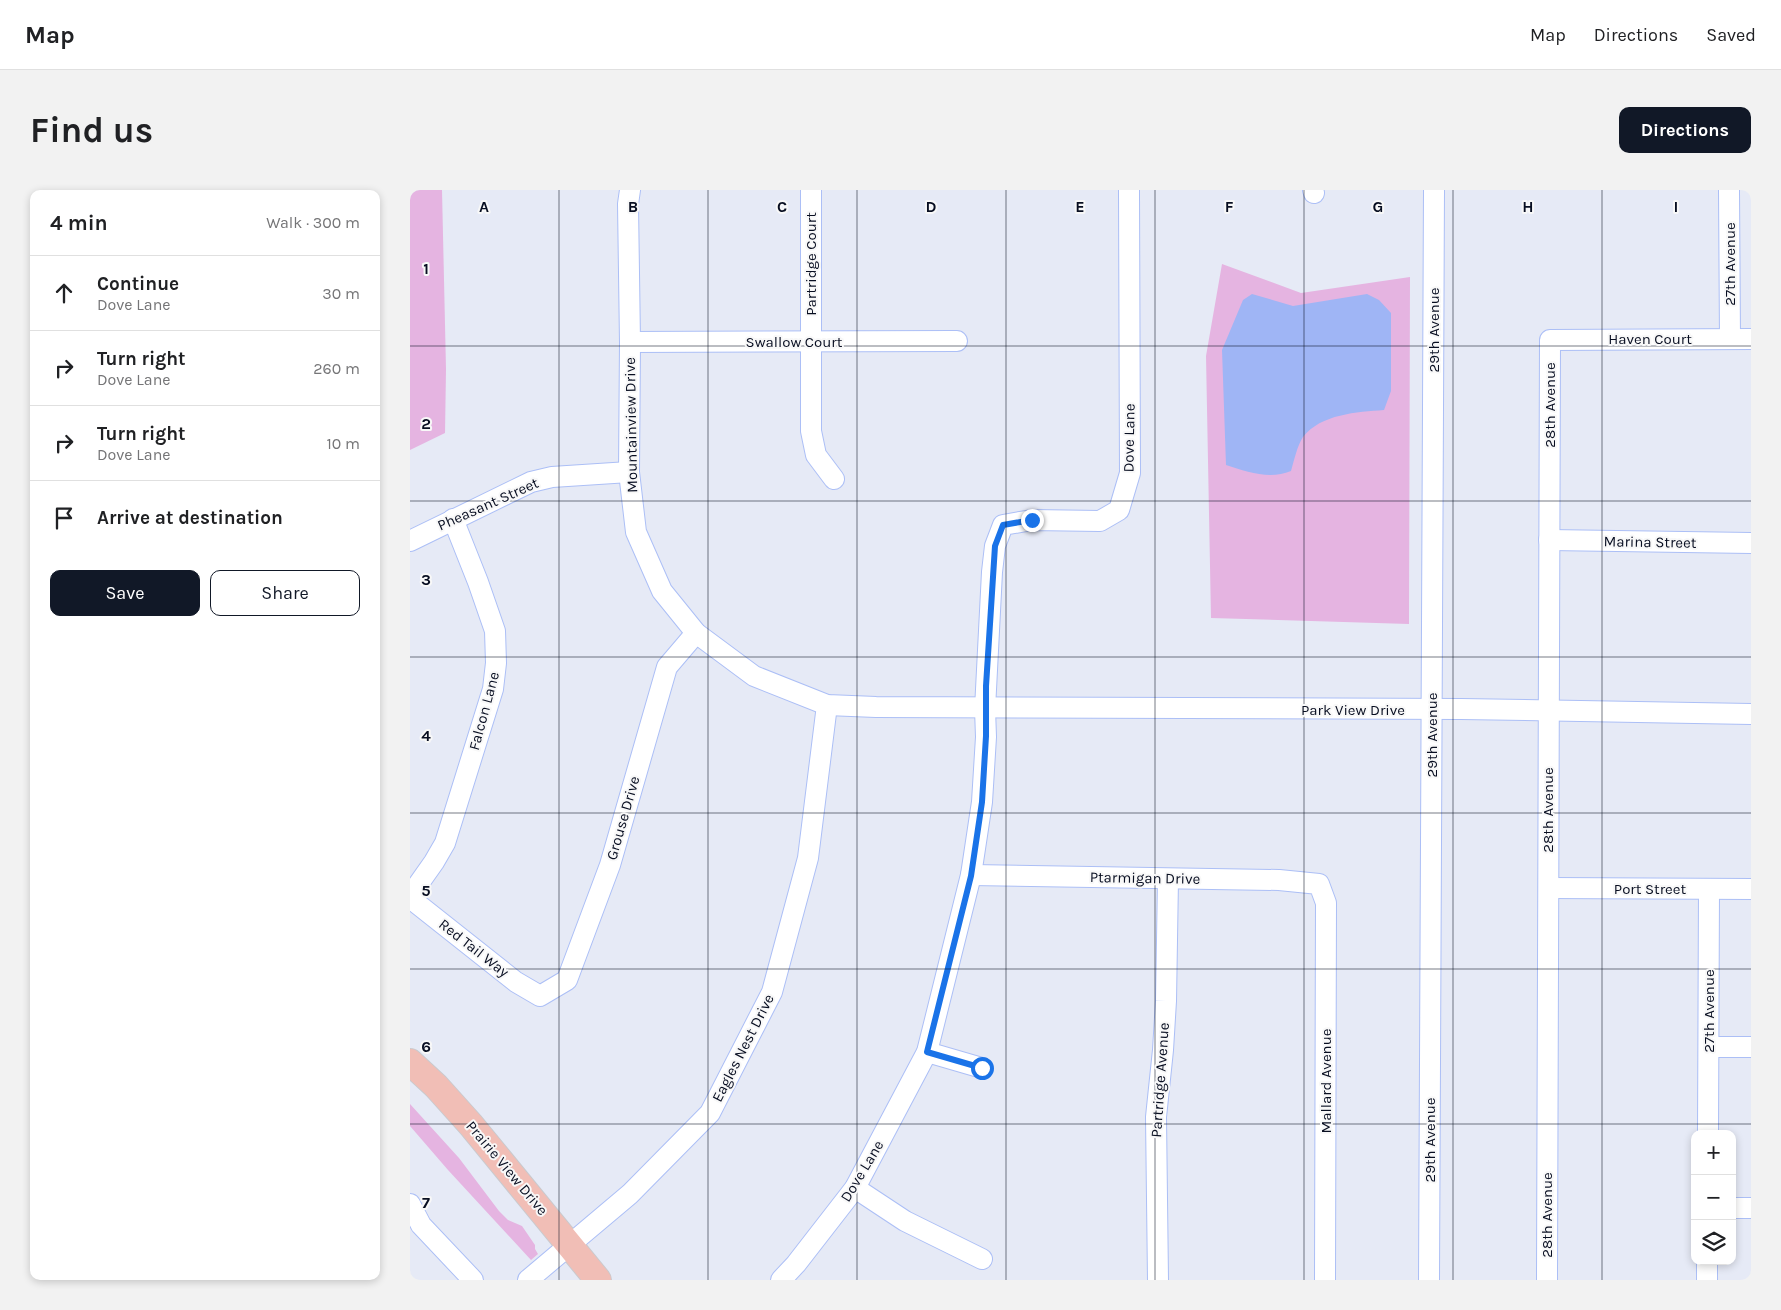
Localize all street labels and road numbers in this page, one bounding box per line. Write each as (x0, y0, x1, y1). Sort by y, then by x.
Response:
street label: Partridge Court (802, 212, 820, 316)
street label: 27th Avenue (1721, 222, 1739, 306)
street label: 29th Avenue (1425, 287, 1443, 373)
street label: Haven Court (1608, 330, 1692, 348)
street label: Swallow Court (746, 333, 843, 351)
street label: Mountainview Drive (621, 357, 641, 493)
street label: 28th Avenue (1541, 362, 1559, 448)
street label: Dove Lane (1119, 403, 1139, 473)
street label: Pheasant Street (435, 473, 542, 534)
street label: Marina Street (1603, 532, 1697, 552)
street label: Falcon Lane (465, 670, 503, 752)
street label: 29th Avenue (1423, 692, 1441, 778)
street label: Park View Drive (1301, 701, 1405, 719)
street label: 28th Avenue (1539, 767, 1557, 853)
street label: Grouse Drive (602, 774, 644, 862)
street label: Ptarmigan Drive (1090, 868, 1200, 888)
street label: Port Street (1614, 880, 1687, 898)
street label: Red Tail Way (435, 915, 513, 981)
street label: 27th Avenue (1700, 969, 1718, 1053)
street label: Eagles Nest Drive (708, 991, 778, 1105)
street label: Partridge Avenue (1147, 1022, 1173, 1138)
street label: Mallard Avenue (1317, 1029, 1335, 1133)
street label: 29th Avenue (1421, 1097, 1439, 1183)
street label: Prairie View Drive (462, 1117, 552, 1219)
street label: Dove Lane (837, 1137, 887, 1205)
street label: 28th Avenue (1538, 1172, 1556, 1258)

